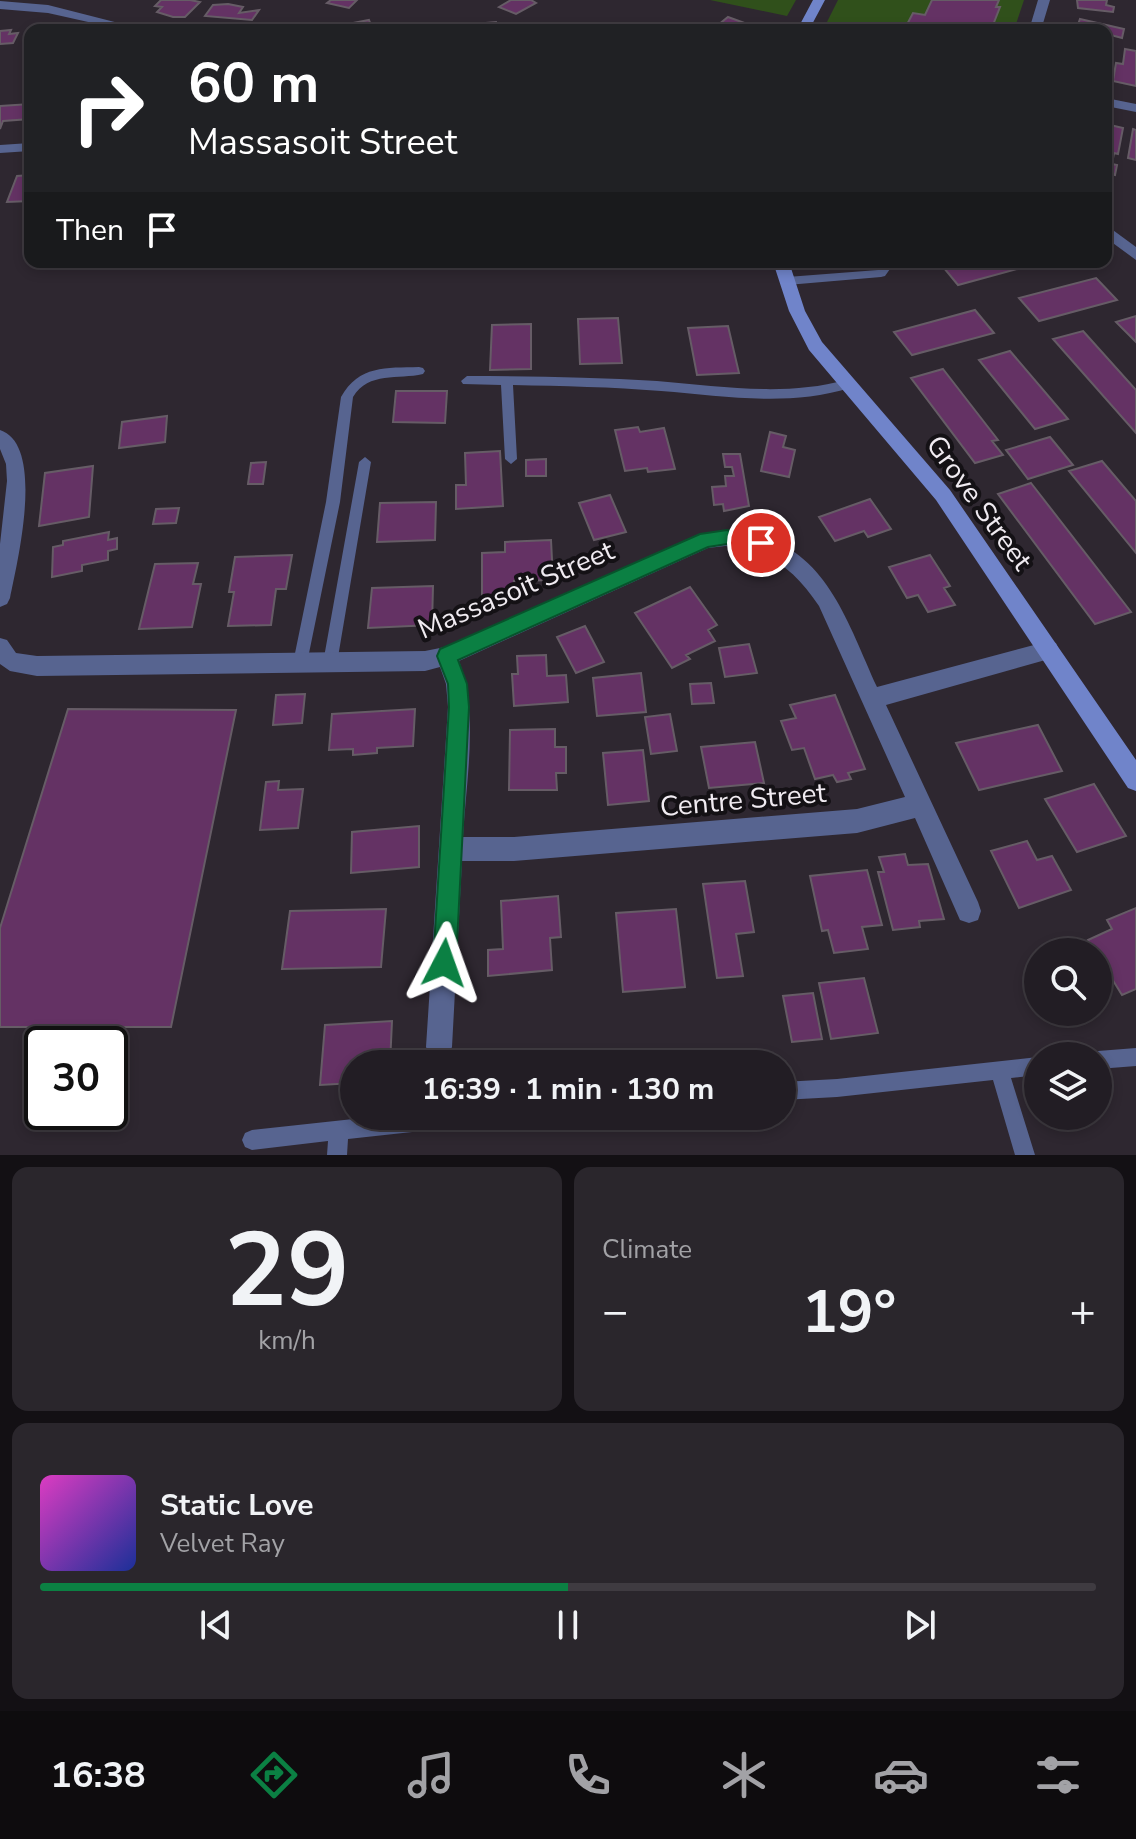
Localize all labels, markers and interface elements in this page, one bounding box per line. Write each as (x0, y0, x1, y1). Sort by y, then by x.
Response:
text: 60 m (188, 45, 319, 122)
icon: right (56, 56, 160, 160)
text: Massasoit Street (188, 118, 457, 167)
icon: arrive (140, 208, 184, 252)
text: Then (56, 210, 124, 251)
street label: Grove Street (917, 428, 1041, 578)
pin (727, 509, 795, 577)
icon: arrive (739, 521, 783, 565)
street label: Massasoit Street (412, 532, 620, 648)
street label: Centre Street (658, 774, 828, 826)
position arrow (402, 921, 486, 1005)
map controls (1024, 938, 1112, 1130)
button: search (1024, 938, 1112, 1026)
speed limit sign: 30 (24, 1026, 128, 1130)
button: layers (1024, 1042, 1112, 1130)
text: 16:39 · 1 min · 130 m (422, 1069, 714, 1110)
text: 29 (225, 1200, 349, 1342)
text: Climate (602, 1232, 692, 1267)
text: 19° (802, 1271, 896, 1353)
text: − (602, 1282, 628, 1342)
text: + (1070, 1282, 1096, 1342)
text: km/h (258, 1323, 316, 1358)
text: Static Love (160, 1485, 314, 1526)
text: Velvet Ray (160, 1526, 285, 1561)
icon: previous (194, 1603, 238, 1647)
icon: pause (546, 1603, 590, 1647)
icon: next (898, 1603, 942, 1647)
icon: directions (246, 1747, 302, 1803)
icon: music (403, 1747, 459, 1803)
icon: phone (560, 1747, 616, 1803)
icon: climate (716, 1747, 772, 1803)
icon: car (873, 1747, 929, 1803)
icon: filters (1030, 1747, 1086, 1803)
text: 16:38 (50, 1751, 146, 1800)

